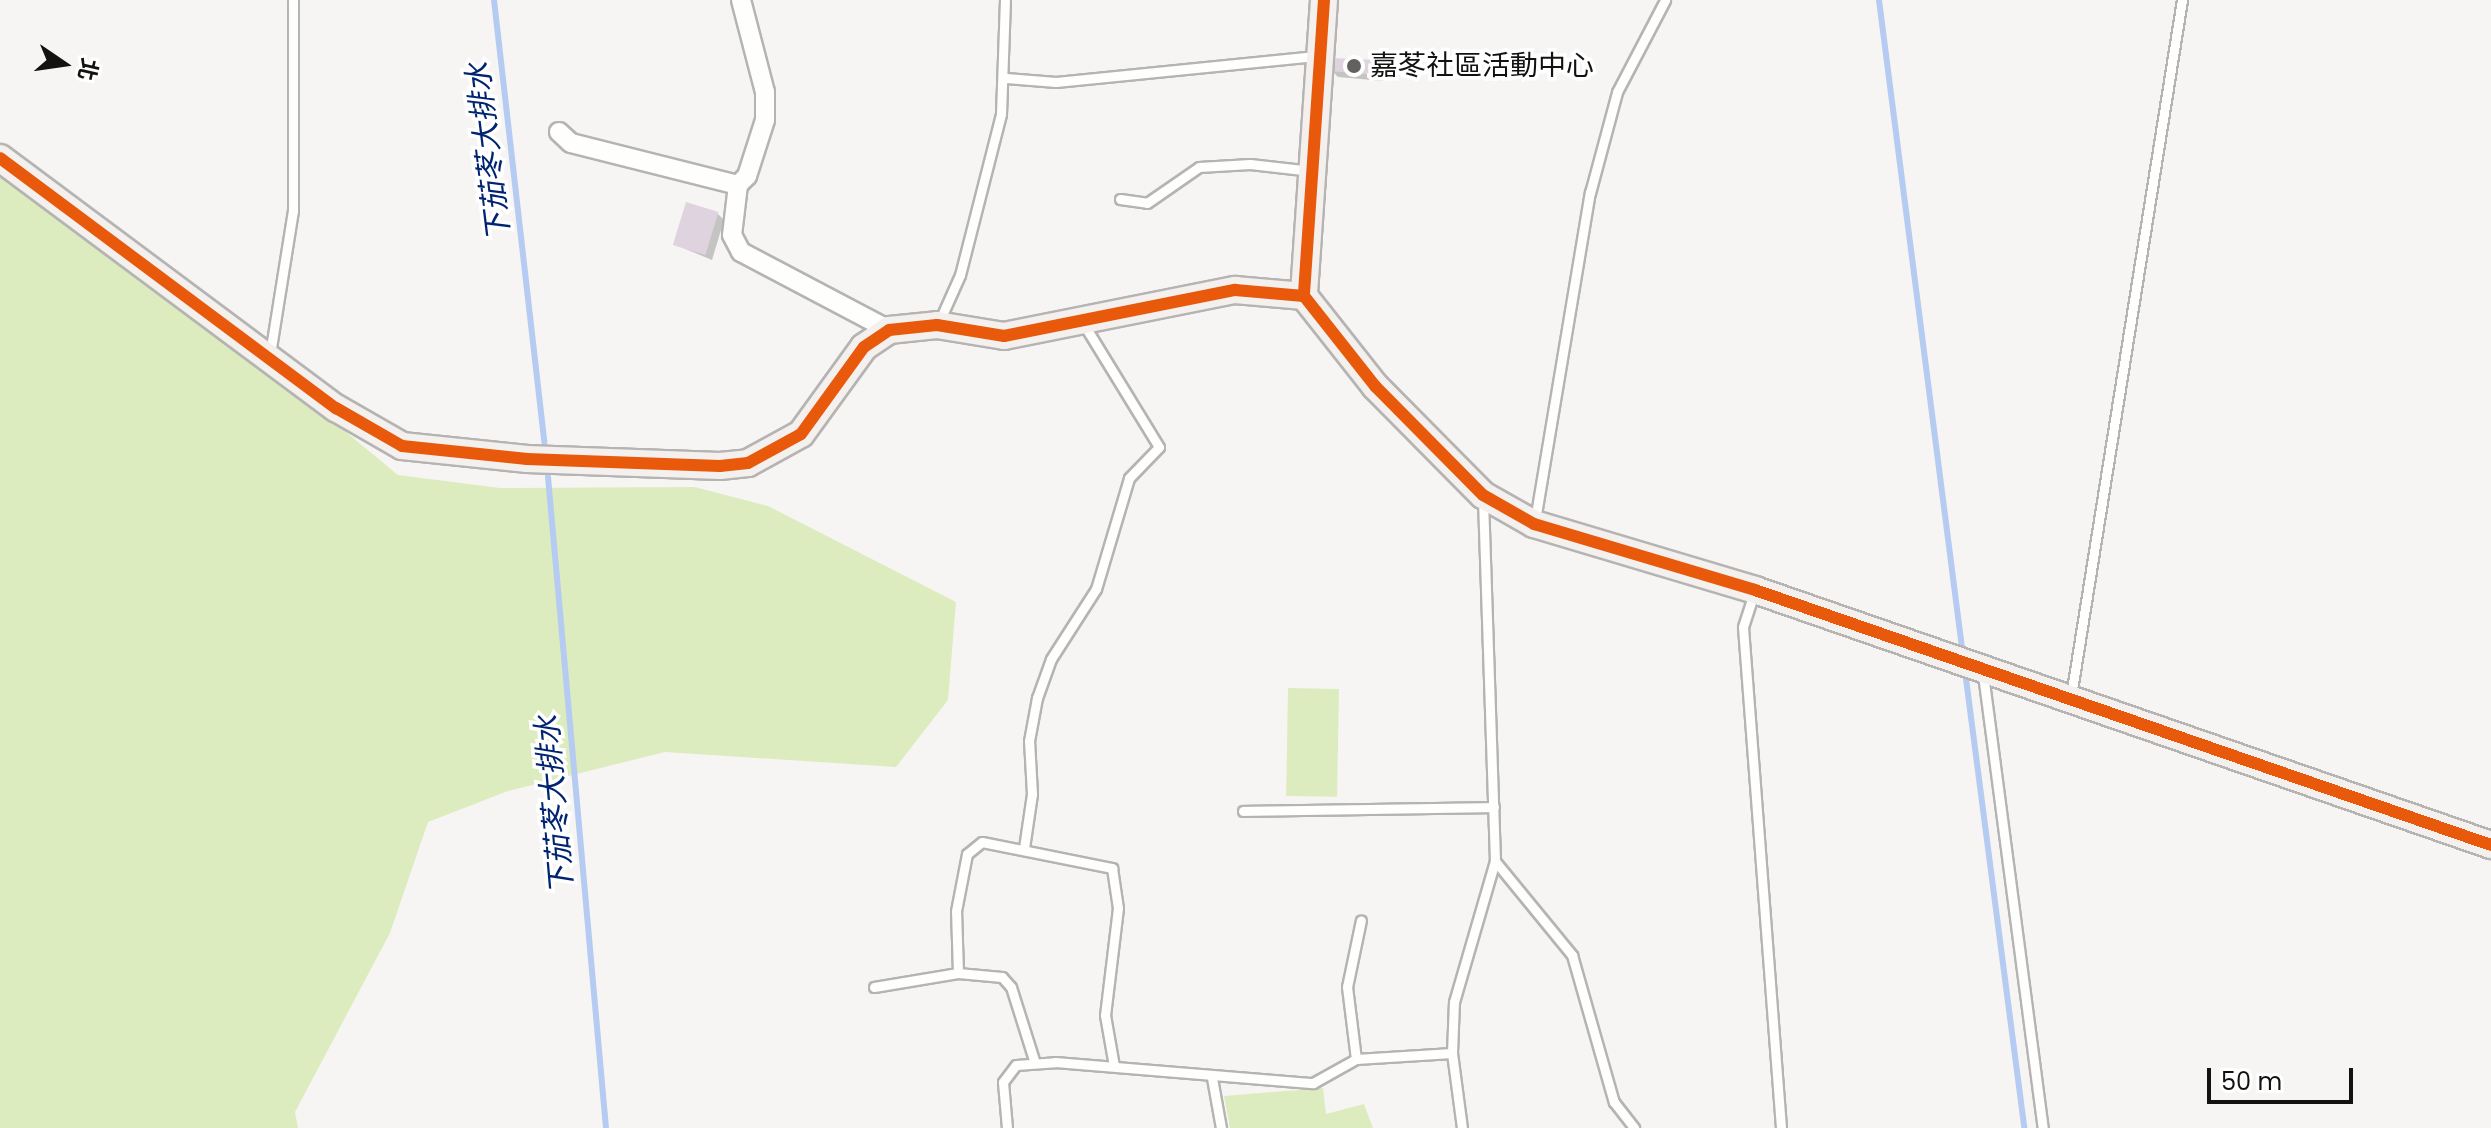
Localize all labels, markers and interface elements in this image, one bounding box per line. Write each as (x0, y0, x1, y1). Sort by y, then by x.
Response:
north arrow (24, 24, 104, 104)
place label: 嘉苳社區活動中心 (1370, 49, 1594, 83)
text: 北 (70, 55, 105, 84)
marker: 嘉苳社區活動中心 (1345, 57, 1363, 75)
water label: 下茄苳大排水 (460, 60, 518, 244)
water label: 下茄苳大排水 (529, 714, 581, 896)
scale bar (2211, 1052, 2357, 1102)
text: 50 m (2221, 1065, 2282, 1098)

